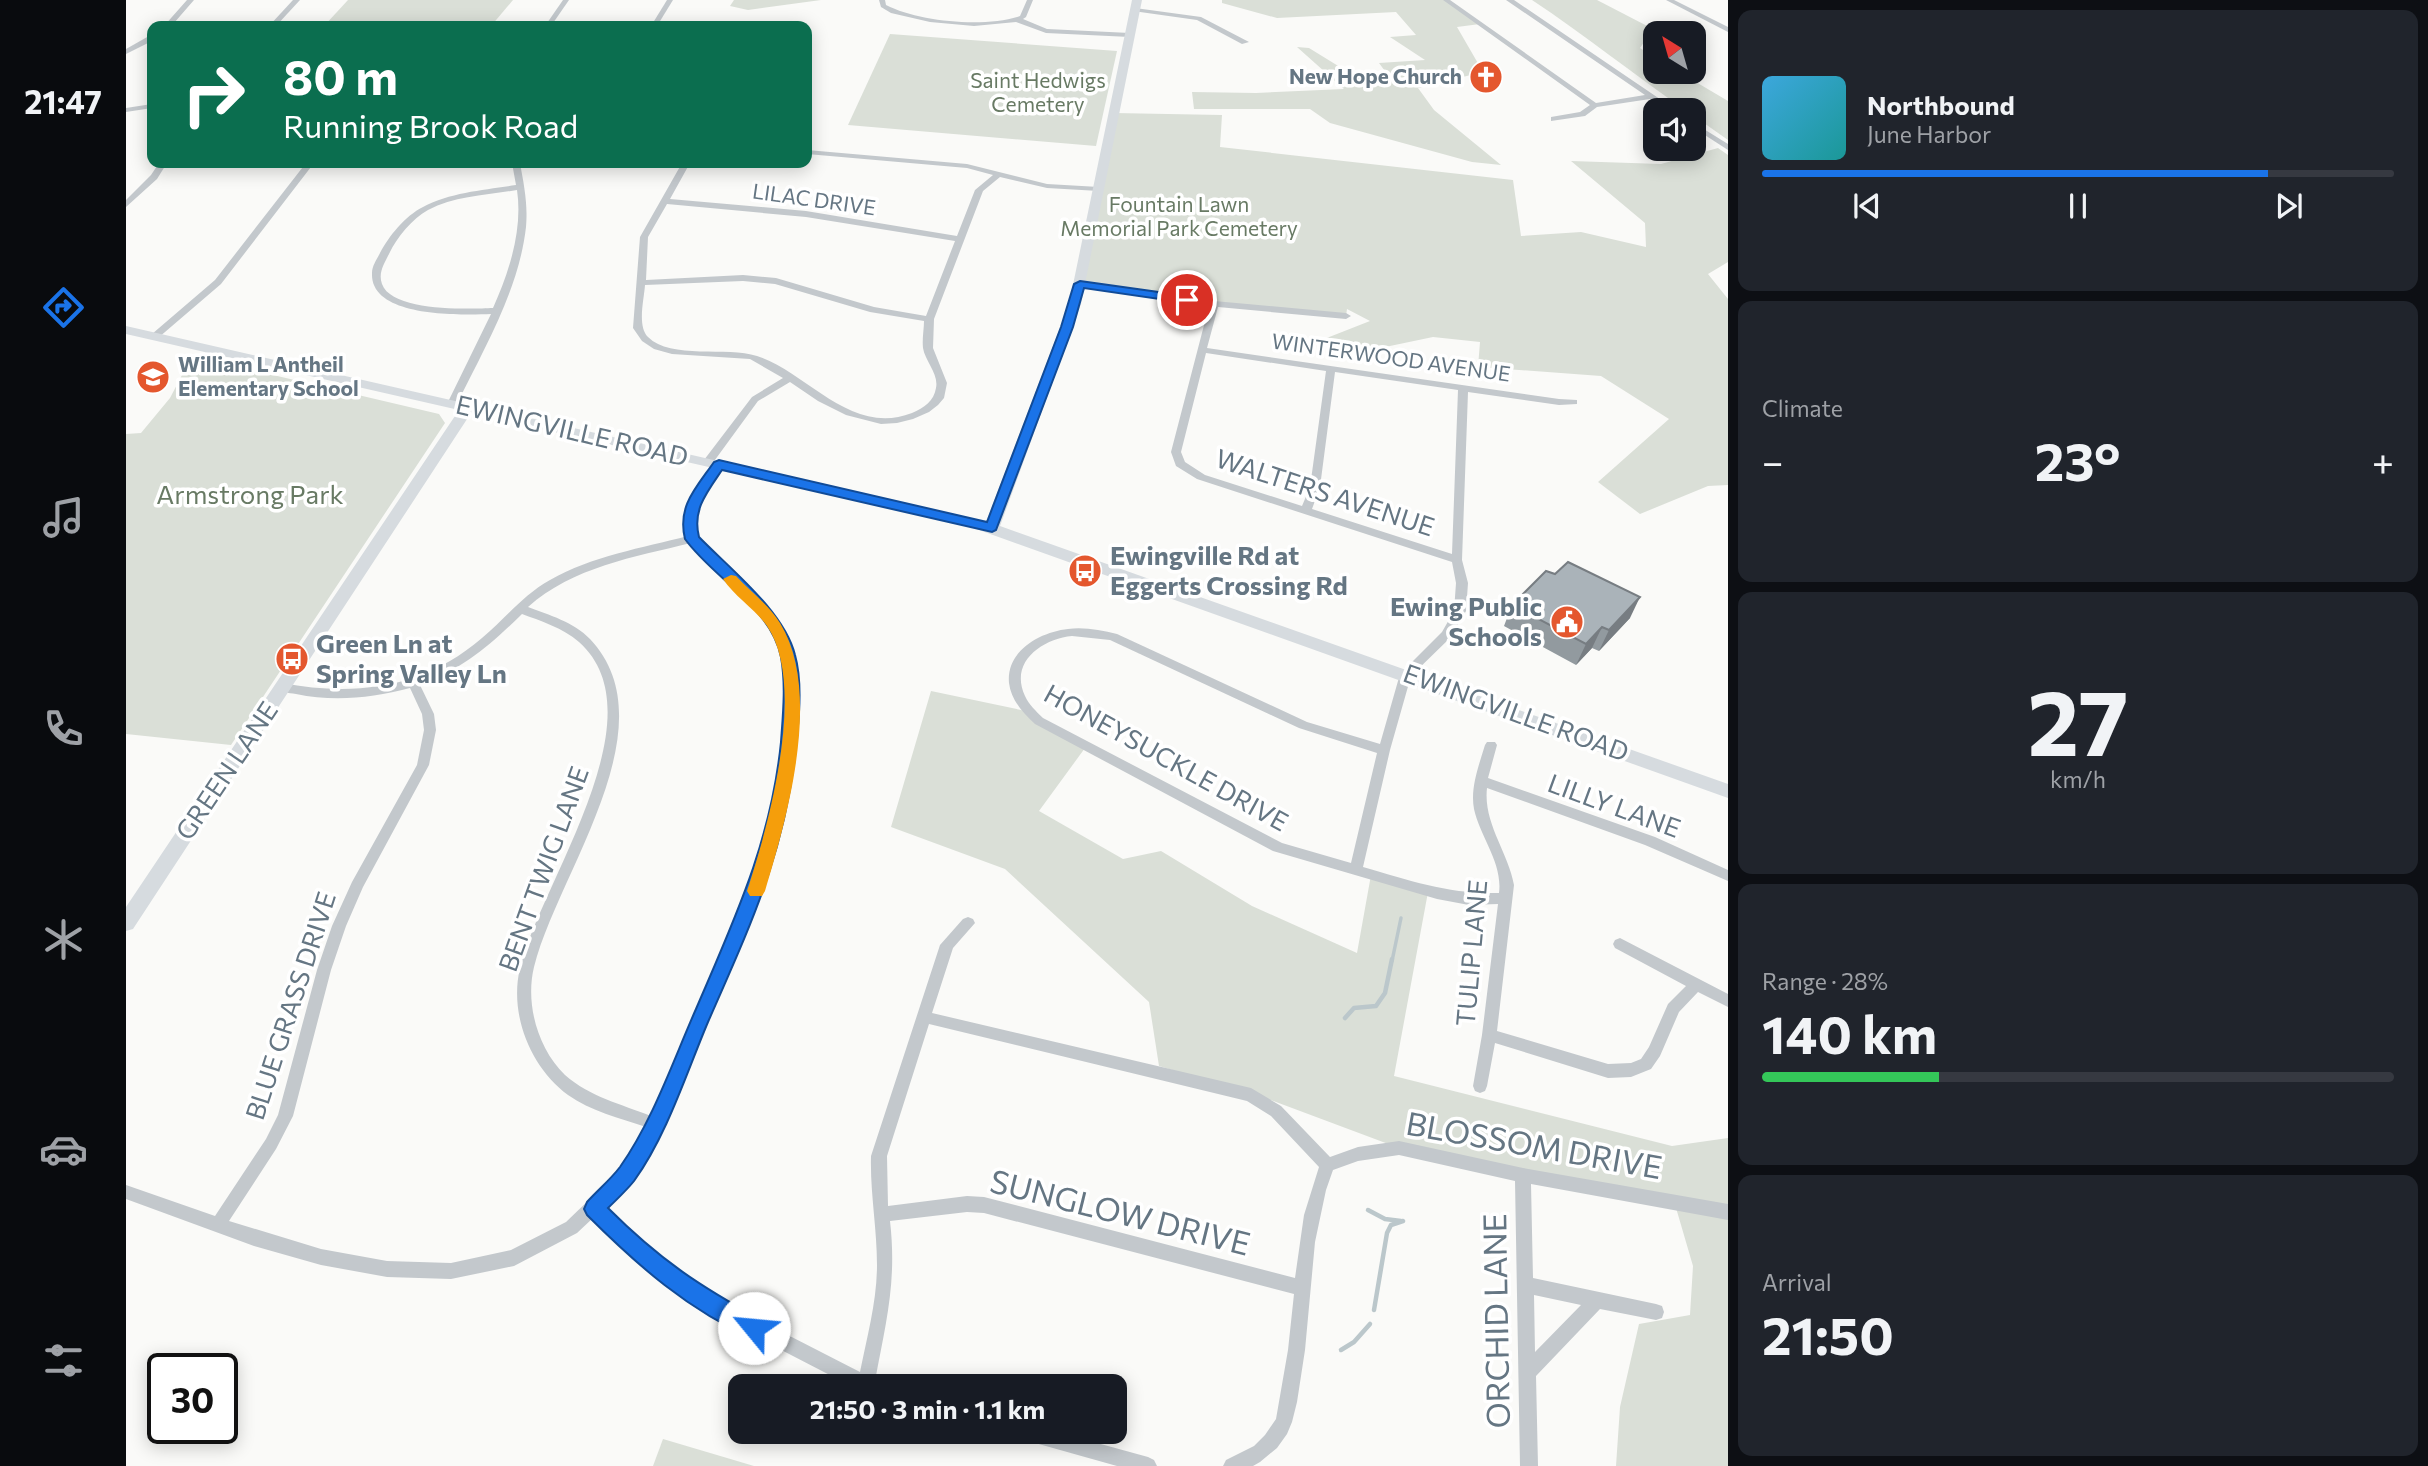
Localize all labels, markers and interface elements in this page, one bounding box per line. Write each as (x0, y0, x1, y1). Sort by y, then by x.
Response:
north arrow (1643, 21, 1706, 84)
map controls (1643, 21, 1706, 161)
text: 80 m (283, 45, 398, 105)
icon: right (168, 49, 259, 140)
church icon: New Hope Church (1467, 58, 1505, 96)
place label: New Hope Church (1289, 63, 1462, 88)
park label: Saint Hedwigs Cemetery (970, 67, 1106, 116)
text: 21:47 (24, 81, 102, 121)
text: Northbound (1867, 89, 2015, 120)
button: sound (1643, 98, 1706, 161)
text: Running Brook Road (283, 105, 578, 145)
text: June Harbor (1867, 120, 1991, 148)
street label: LILAC DRIVE (751, 177, 878, 220)
icon: previous (1848, 187, 1886, 225)
icon: pause (2059, 187, 2097, 225)
icon: next (2270, 187, 2308, 225)
park label: Fountain Lawn Memorial Park Cemetery (1060, 191, 1298, 240)
pin (1157, 270, 1217, 330)
icon: arrive (1168, 281, 1206, 319)
icon: directions (39, 283, 88, 332)
street label: WINTERWOOD AVENUE (1270, 327, 1512, 386)
place label: William L Antheil Elementary School (178, 351, 359, 400)
school or university icon: William L Antheil Elementary School (134, 358, 172, 396)
street label: EWINGVILLE ROAD (453, 388, 692, 471)
text: Climate (1762, 394, 1843, 422)
text: 23° (2035, 428, 2121, 492)
text: − (1762, 437, 1784, 484)
text: + (2372, 437, 2394, 484)
street label: WALTERS AVENUE (1212, 442, 1439, 542)
park label: Armstrong Park (156, 478, 344, 509)
icon: music (39, 493, 88, 542)
place label: Ewingville Rd at Eggerts Crossing Rd (1110, 539, 1348, 600)
bus stop icon: Ewingville Rd at Eggerts Crossing Rd (1066, 552, 1104, 590)
place label: Ewing Public Schools (1390, 590, 1542, 651)
public building icon: Ewing Public Schools (1548, 603, 1586, 641)
place label: Green Ln at Spring Valley Ln (316, 627, 507, 688)
bus stop icon: Green Ln at Spring Valley Ln (273, 640, 311, 678)
street label: EWINGVILLE ROAD (1400, 656, 1633, 767)
text: 27 (2027, 663, 2129, 775)
street label: HONEYSUCKLE DRIVE (1039, 677, 1294, 837)
street label: GREEN LANE (168, 695, 283, 845)
icon: phone (39, 704, 88, 753)
street label: BENT TWIG LANE (491, 762, 594, 975)
text: km/h (2050, 765, 2106, 793)
street label: LILLY LANE (1544, 766, 1685, 843)
street label: TULIP LANE (1449, 878, 1492, 1027)
street label: BLUE GRASS DRIVE (238, 888, 341, 1123)
icon: climate (39, 915, 88, 964)
text: Range · 28% (1762, 967, 1888, 995)
text: 140 km (1762, 1001, 1937, 1065)
street label: BLOSSOM DRIVE (1403, 1102, 1665, 1186)
icon: car (39, 1125, 88, 1174)
street label: SUNGLOW DRIVE (986, 1159, 1255, 1263)
street label: ORCHID LANE (1473, 1213, 1517, 1429)
text: Arrival (1762, 1268, 1832, 1296)
position arrow (717, 1291, 791, 1365)
text: 21:50 (1762, 1302, 1894, 1366)
icon: filters (39, 1336, 88, 1385)
speed limit sign: 30 (147, 1353, 238, 1444)
text: 21:50 · 3 min · 1.1 km (810, 1393, 1045, 1424)

